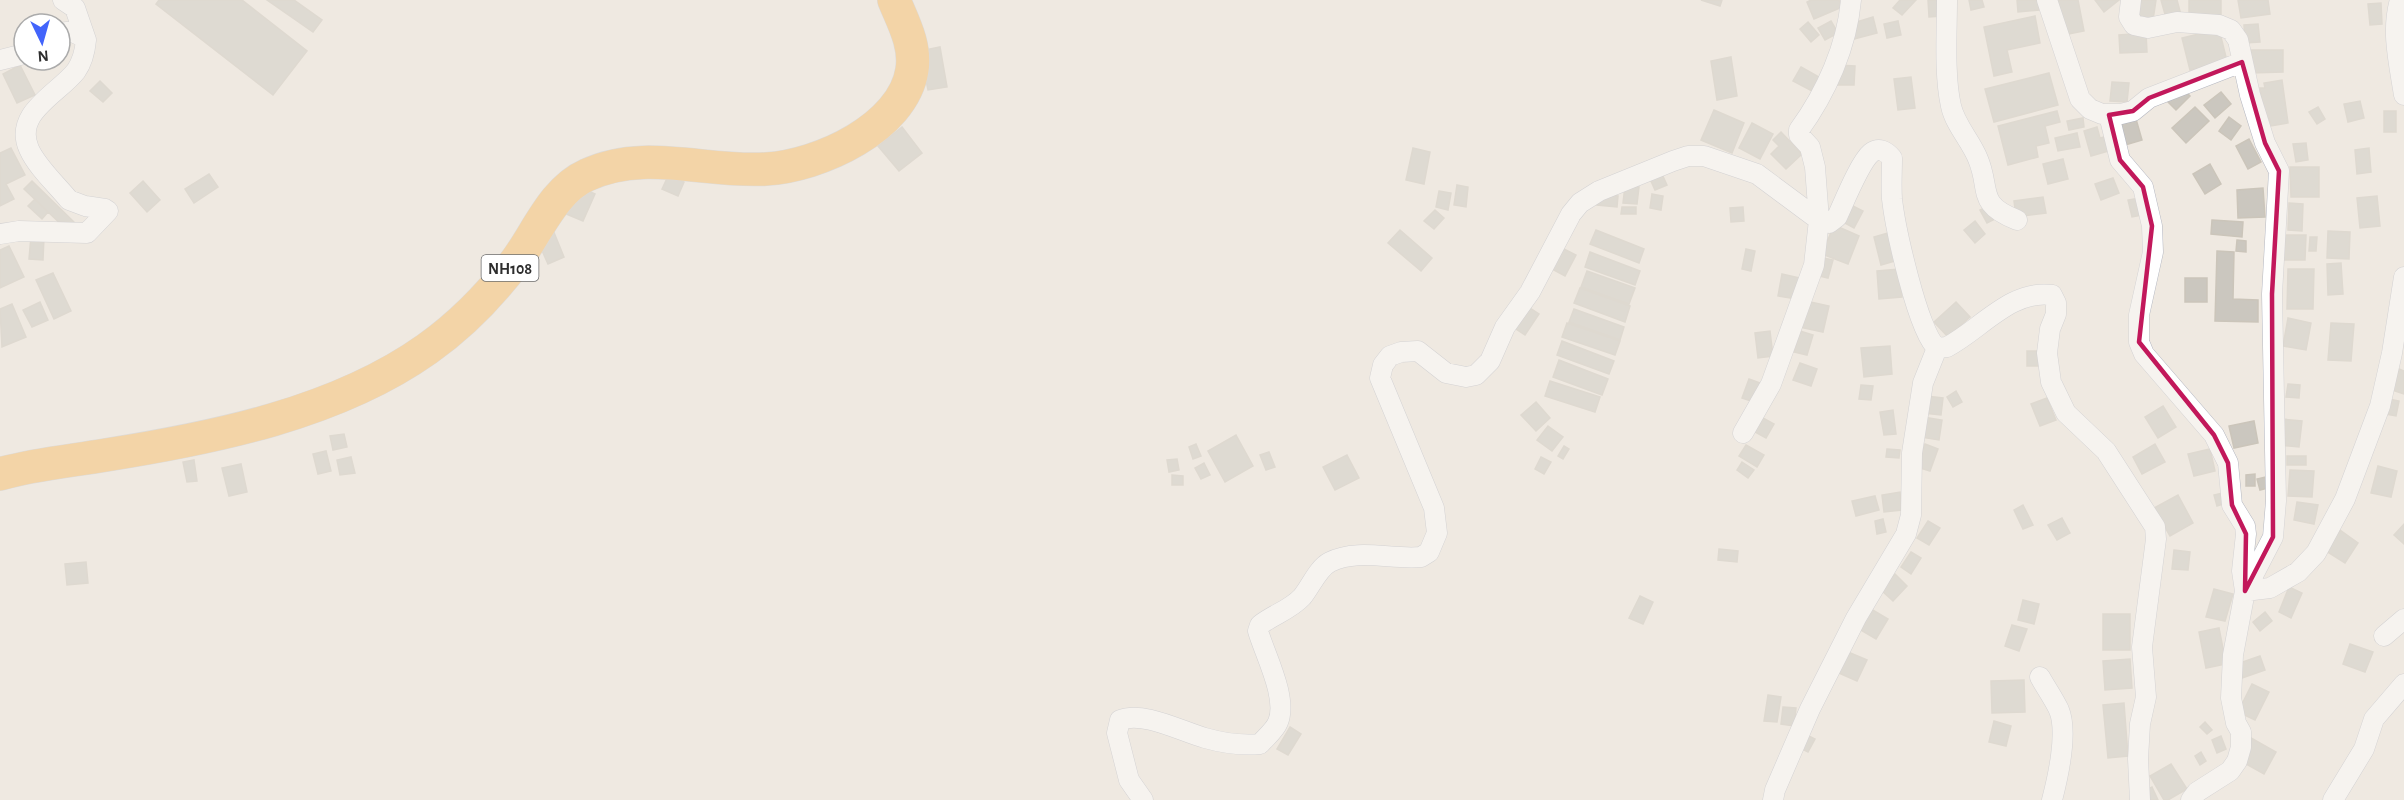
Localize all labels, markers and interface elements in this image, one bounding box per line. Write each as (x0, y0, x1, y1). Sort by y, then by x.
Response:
north arrow (12, 12, 72, 72)
text: N (37, 47, 49, 64)
road number: NH108 (482, 255, 538, 281)

